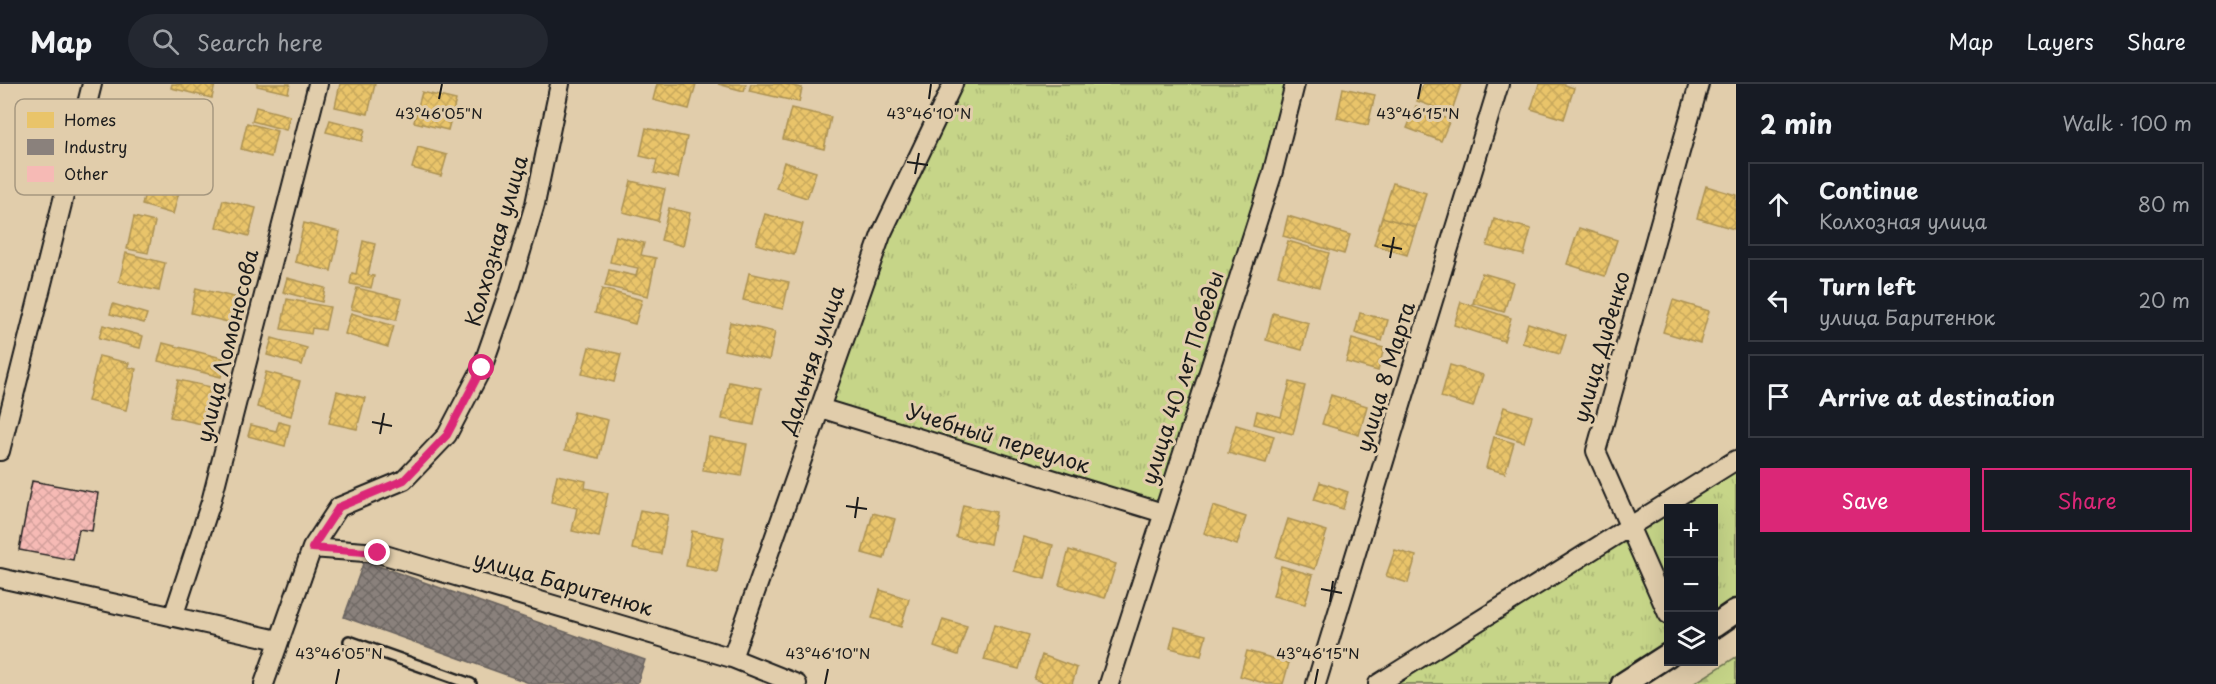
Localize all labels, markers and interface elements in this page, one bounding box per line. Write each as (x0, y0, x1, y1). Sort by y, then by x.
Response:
search box (128, 14, 548, 68)
text: Map (30, 20, 92, 63)
icon: search (149, 25, 182, 58)
text: Search here (197, 25, 323, 58)
text: Map (1949, 25, 1993, 57)
text: Layers (2026, 25, 2094, 57)
text: Share (2127, 25, 2186, 57)
legend (15, 99, 213, 195)
text: 43°46'05"N (395, 101, 483, 124)
text: 43°46'10"N (887, 101, 971, 124)
text: 43°46'15"N (1376, 101, 1460, 124)
text: 2 min (1760, 104, 1833, 143)
text: Homes (64, 107, 116, 131)
text: Walk · 100 m (2062, 108, 2192, 138)
text: Industry (64, 134, 127, 158)
street label: Колхозная улица (455, 150, 535, 330)
text: Other (64, 161, 108, 185)
text: Continue (1819, 173, 1918, 206)
icon: ahead (1762, 188, 1795, 221)
text: 80 m (2138, 189, 2190, 219)
text: Колхозная улица (1819, 206, 1987, 236)
street label: улица Ломоносова (187, 246, 266, 445)
street label: улица 40 лет Победы (1131, 266, 1231, 488)
street label: улица Диденко (1563, 267, 1637, 426)
text: Turn left (1819, 269, 1916, 302)
street label: Дальняя улица (770, 280, 852, 439)
icon: left (1762, 284, 1795, 317)
text: 20 m (2138, 285, 2190, 315)
street label: улица 8 Марта (1346, 297, 1422, 456)
text: улица Баритенюк (1819, 302, 1995, 332)
route start (468, 354, 494, 380)
icon: arrive (1762, 380, 1795, 413)
text: Arrive at destination (1819, 380, 2055, 413)
street label: Учебный переулок (903, 394, 1095, 480)
button: Save (1760, 468, 1970, 532)
button: Share (1982, 468, 2192, 532)
map controls (1664, 504, 1718, 666)
button: + (1664, 504, 1718, 558)
route end (364, 539, 390, 565)
street label: улица Баритенюк (470, 541, 658, 623)
button: − (1664, 558, 1718, 612)
button: layers (1664, 612, 1718, 666)
text: 43°46'05"N (295, 641, 383, 664)
text: 43°46'10"N (786, 641, 870, 664)
text: 43°46'15"N (1276, 641, 1360, 664)

